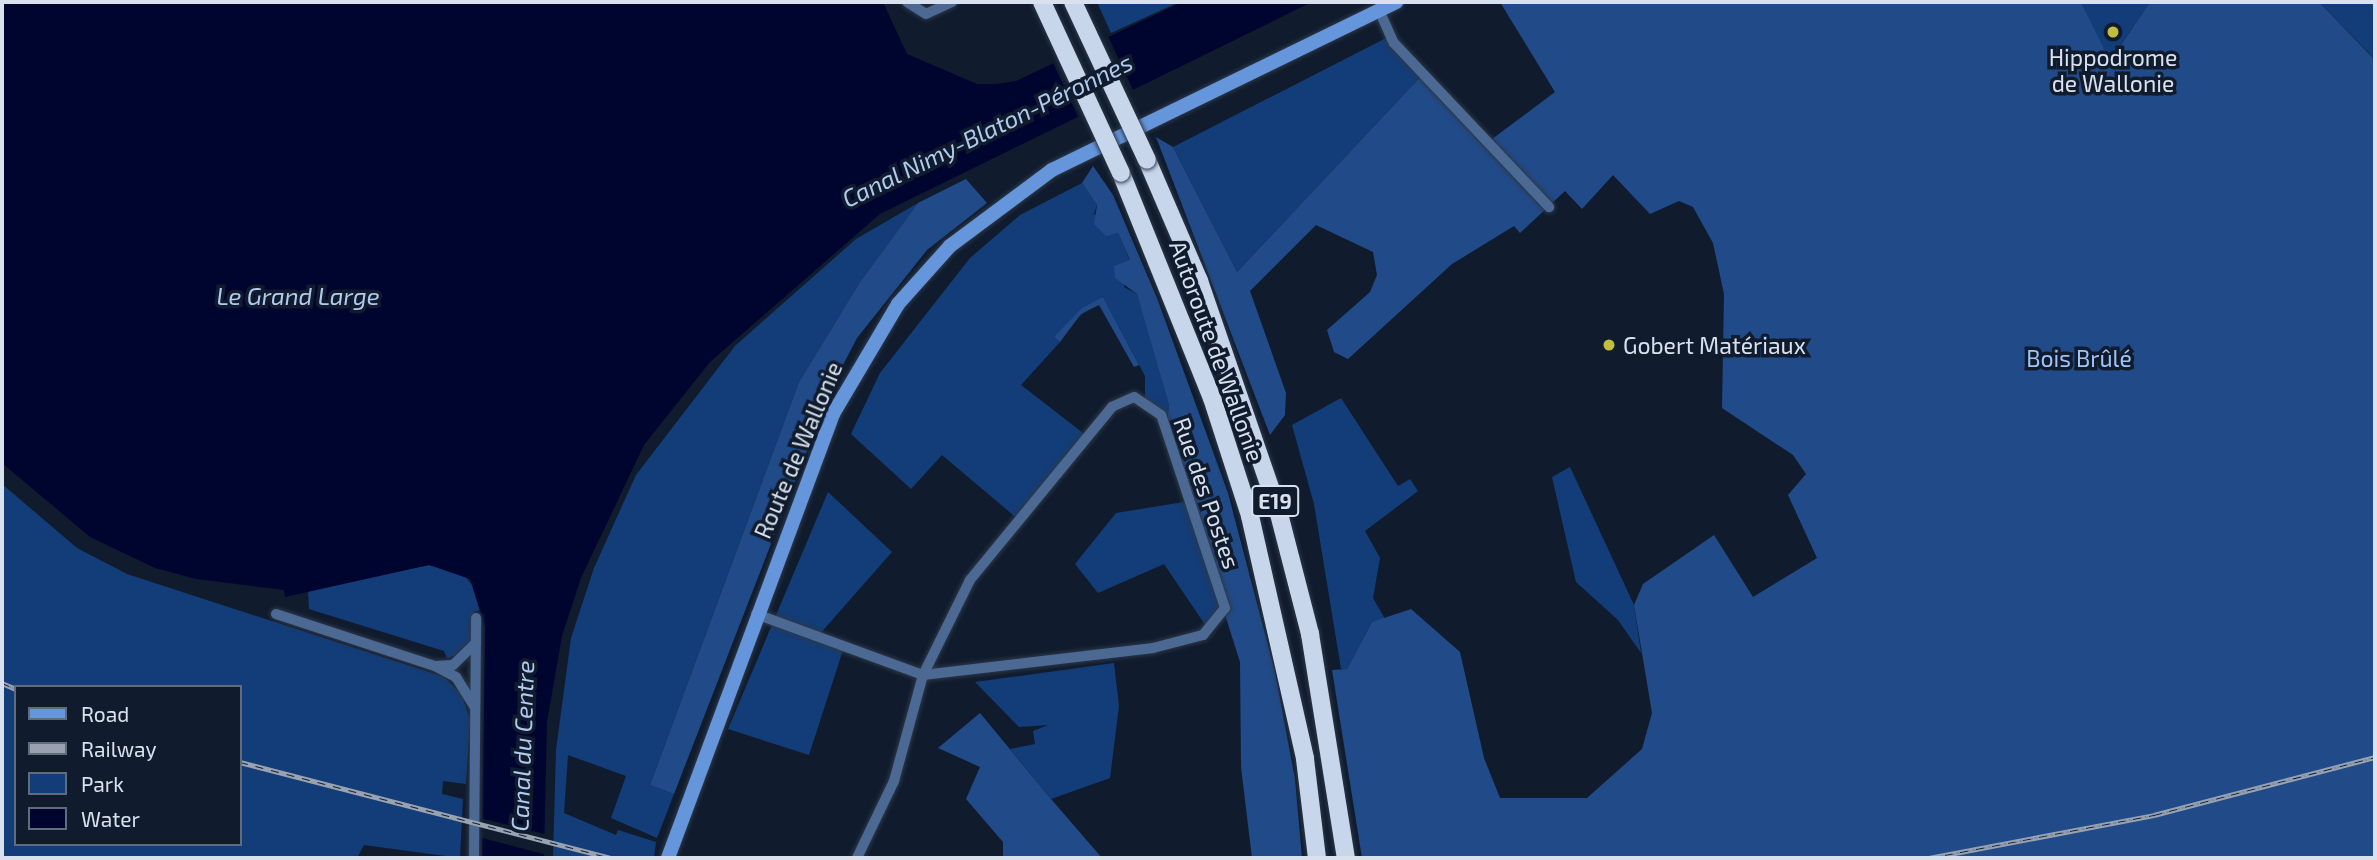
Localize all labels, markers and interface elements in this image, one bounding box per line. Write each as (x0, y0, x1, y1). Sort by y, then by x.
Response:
marker: Hippodrome de Wallonie (2105, 24, 2121, 40)
place label: Hippodrome de Wallonie (2049, 43, 2177, 97)
water label: Canal Nimy-Blaton-Péronnes (837, 47, 1137, 213)
street label: Autoroute de Wallonie (1164, 237, 1270, 465)
water label: Le Grand Large (216, 282, 380, 310)
place label: Gobert Matériaux (1623, 331, 1806, 359)
marker: Gobert Matériaux (1601, 337, 1617, 353)
park label: Bois Brûlé (2026, 344, 2132, 372)
street label: Route de Wallonie (748, 357, 848, 543)
street label: Rue des Postes (1168, 414, 1246, 572)
road number: E19 (1250, 484, 1300, 518)
water label: Canal du Centre (505, 660, 539, 832)
legend (14, 685, 242, 846)
text: Road (81, 701, 129, 726)
text: Railway (81, 736, 157, 761)
text: Park (81, 771, 124, 796)
text: Water (81, 806, 140, 831)

